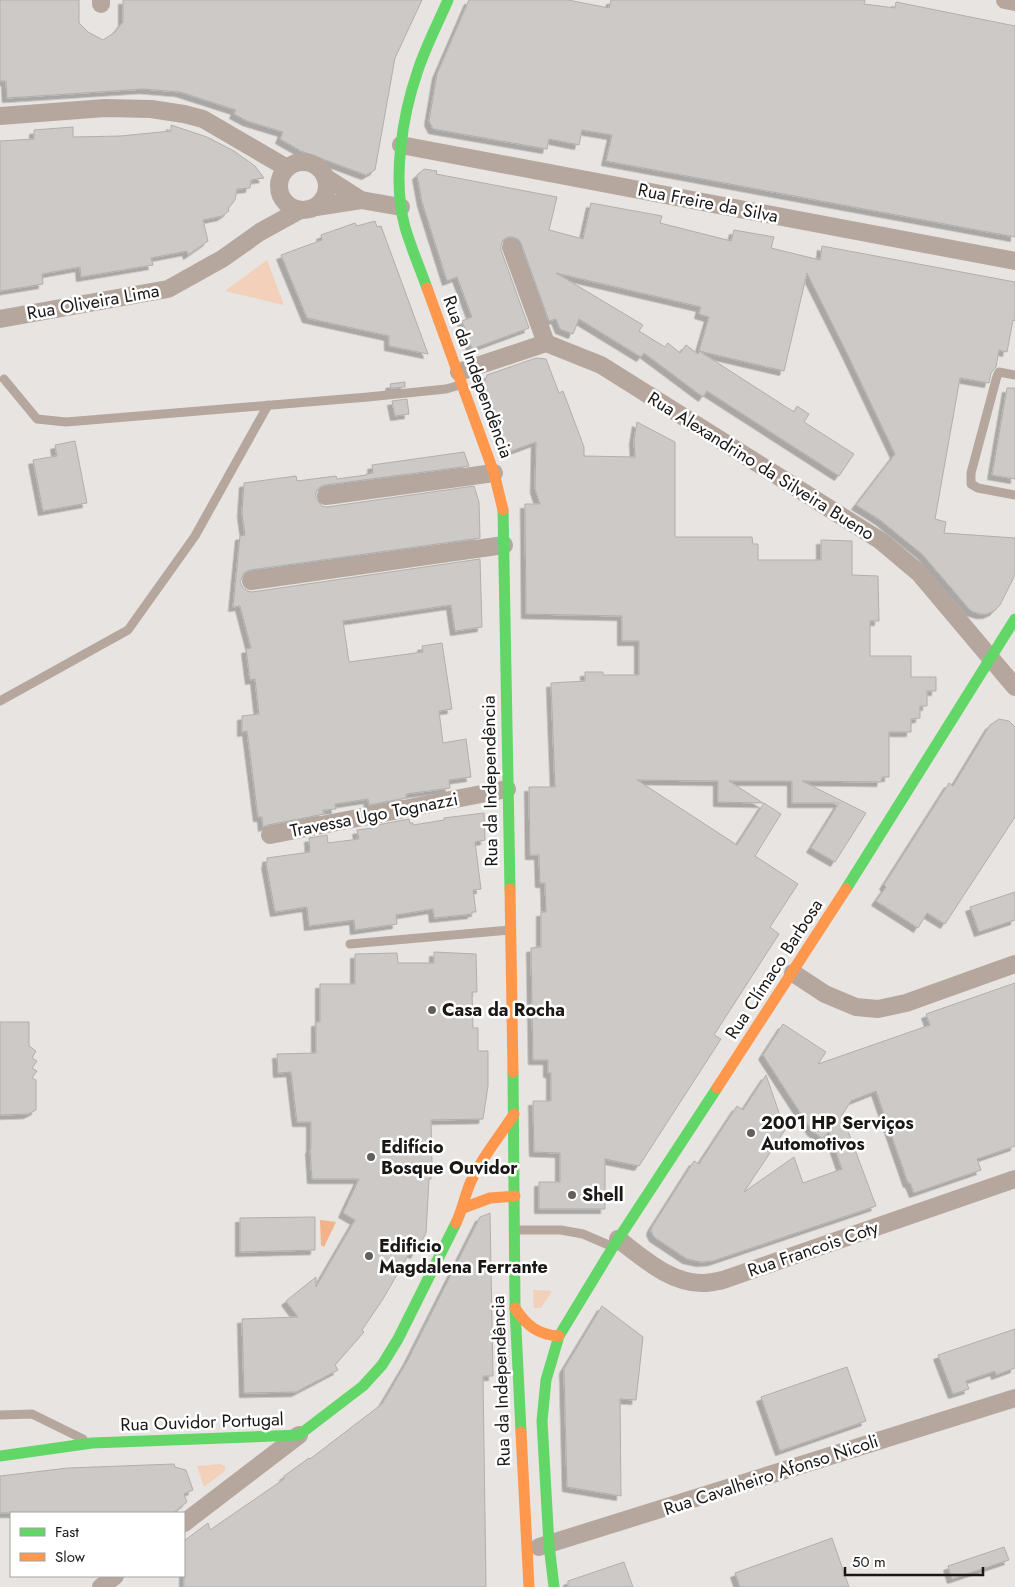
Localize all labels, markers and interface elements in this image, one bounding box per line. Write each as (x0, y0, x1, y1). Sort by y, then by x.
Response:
street label: Rua Freire da Silva (636, 177, 780, 229)
street label: Rua Oliveira Lima (25, 278, 161, 326)
street label: Rua da Independência (437, 292, 519, 462)
street label: Rua Alexandrino da Silveira Bueno (643, 385, 880, 547)
street label: Rua da Independência (476, 695, 504, 867)
street label: Travessa Ugo Tognazzi (288, 786, 460, 844)
street label: Rua Clímaco Barbosa (719, 894, 829, 1044)
place label: Casa da Rocha (442, 997, 565, 1023)
marker: Casa da Rocha (426, 1004, 438, 1016)
place label: 2001 HP Serviços Automotivos (760, 1110, 914, 1157)
marker: 2001 HP Serviços Automotivos (745, 1127, 757, 1139)
place label: Edifício Bosque Ouvidor (381, 1134, 518, 1181)
marker: Edifício Bosque Ouvidor (365, 1151, 377, 1163)
place label: Shell (582, 1182, 624, 1208)
marker: Shell (566, 1189, 578, 1201)
street label: Rua Francois Coty (744, 1214, 882, 1284)
place label: Edificio Magdalena Ferrante (379, 1233, 548, 1280)
marker: Edificio Magdalena Ferrante (363, 1250, 375, 1262)
street label: Rua da Independência (485, 1295, 517, 1467)
street label: Rua Ouvidor Portugal (120, 1406, 284, 1438)
street label: Rua Cavalheiro Afonso Nicoli (660, 1428, 882, 1522)
legend (10, 1512, 185, 1577)
text: Fast (55, 1521, 79, 1543)
scale bar (845, 1544, 982, 1576)
text: Slow (55, 1546, 86, 1568)
text: 50 m (852, 1551, 886, 1573)

